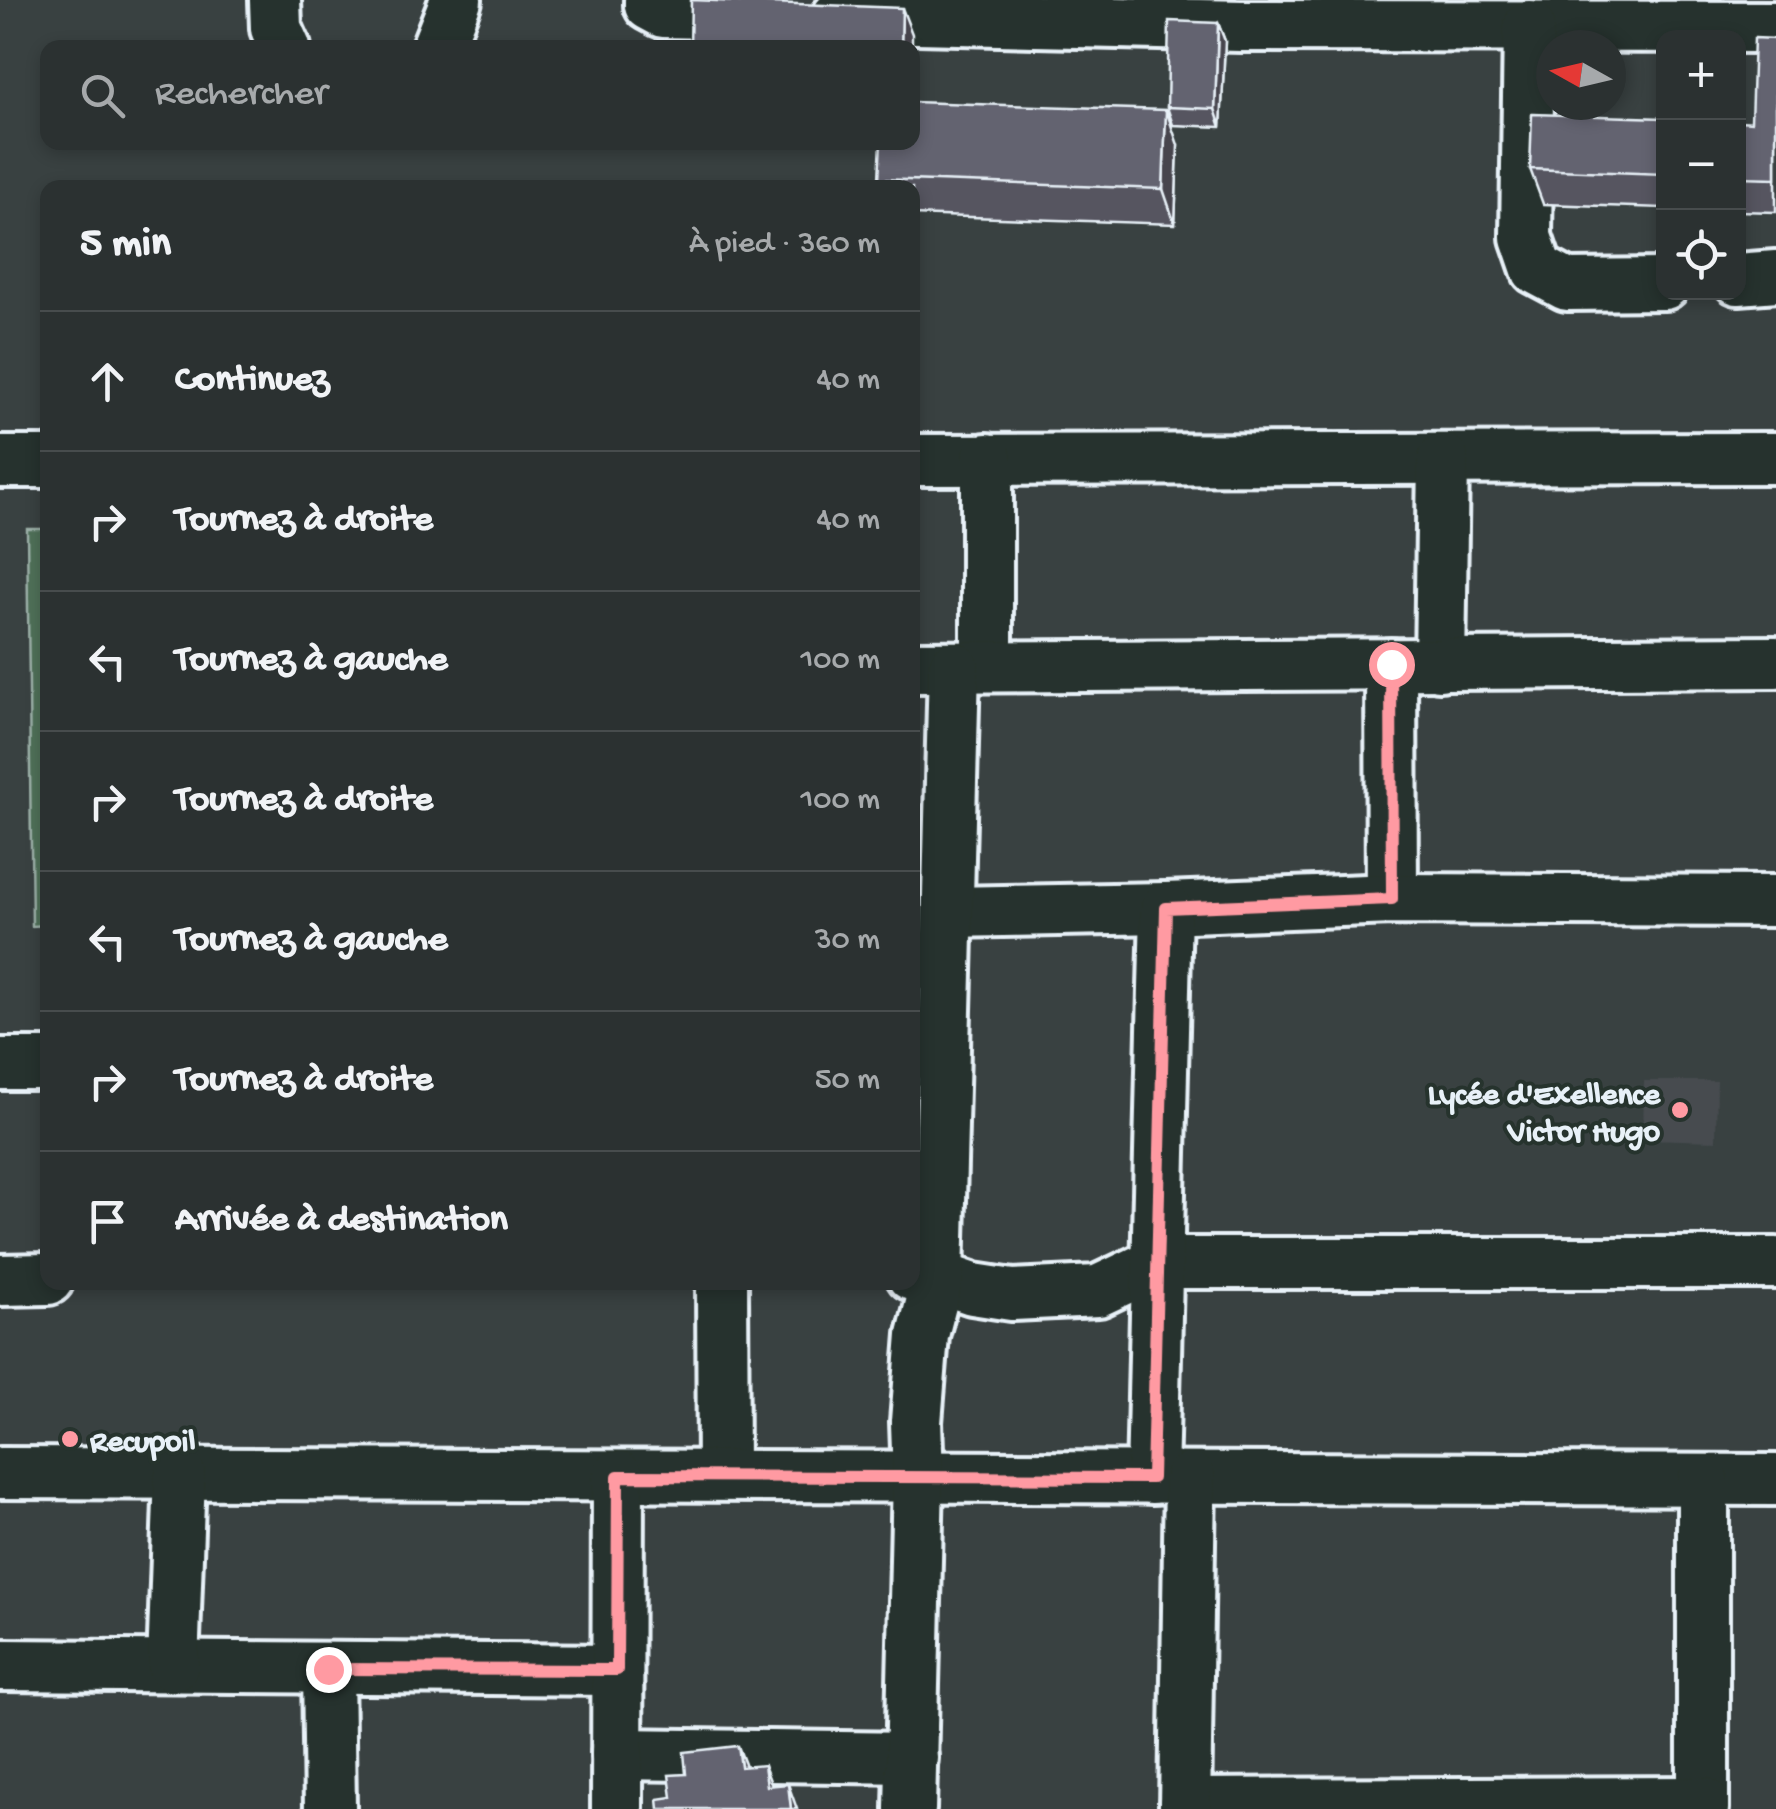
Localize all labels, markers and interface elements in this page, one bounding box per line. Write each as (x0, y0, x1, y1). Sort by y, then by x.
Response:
north arrow (1536, 30, 1626, 120)
map controls (1656, 30, 1746, 300)
button: + (1656, 30, 1746, 120)
search box (40, 40, 920, 150)
icon: search (75, 68, 130, 123)
text: Rechercher (155, 73, 327, 117)
button: − (1656, 120, 1746, 210)
button: locate (1656, 210, 1746, 300)
text: 5 min (80, 221, 171, 270)
text: À pied · 360 m (689, 226, 880, 264)
icon: ahead (80, 354, 135, 409)
text: Continuez (175, 359, 329, 403)
text: 40 m (816, 362, 880, 400)
icon: right (80, 494, 135, 549)
text: Tournez à droite (175, 499, 433, 543)
text: 40 m (816, 502, 880, 540)
icon: left (80, 634, 135, 689)
text: Tournez à gauche (175, 639, 448, 683)
text: 100 m (800, 642, 880, 680)
route start (1369, 642, 1415, 688)
icon: right (80, 774, 135, 829)
text: Tournez à droite (175, 779, 433, 823)
text: 100 m (800, 782, 880, 820)
icon: left (80, 914, 135, 969)
text: Tournez à gauche (175, 919, 448, 963)
text: 30 m (815, 922, 880, 960)
icon: right (80, 1054, 135, 1109)
text: Tournez à droite (175, 1059, 433, 1103)
text: 50 m (815, 1062, 880, 1100)
place label: Lycée d'Exellence Victor Hugo (1428, 1078, 1661, 1153)
marker: Lycée d'Exellence Victor Hugo (1669, 1099, 1691, 1121)
icon: arrive (80, 1194, 135, 1249)
text: Arrivée à destination (175, 1199, 508, 1243)
place label: Recupoil (89, 1425, 196, 1463)
marker: Recupoil (59, 1428, 81, 1450)
route end (306, 1647, 352, 1693)

